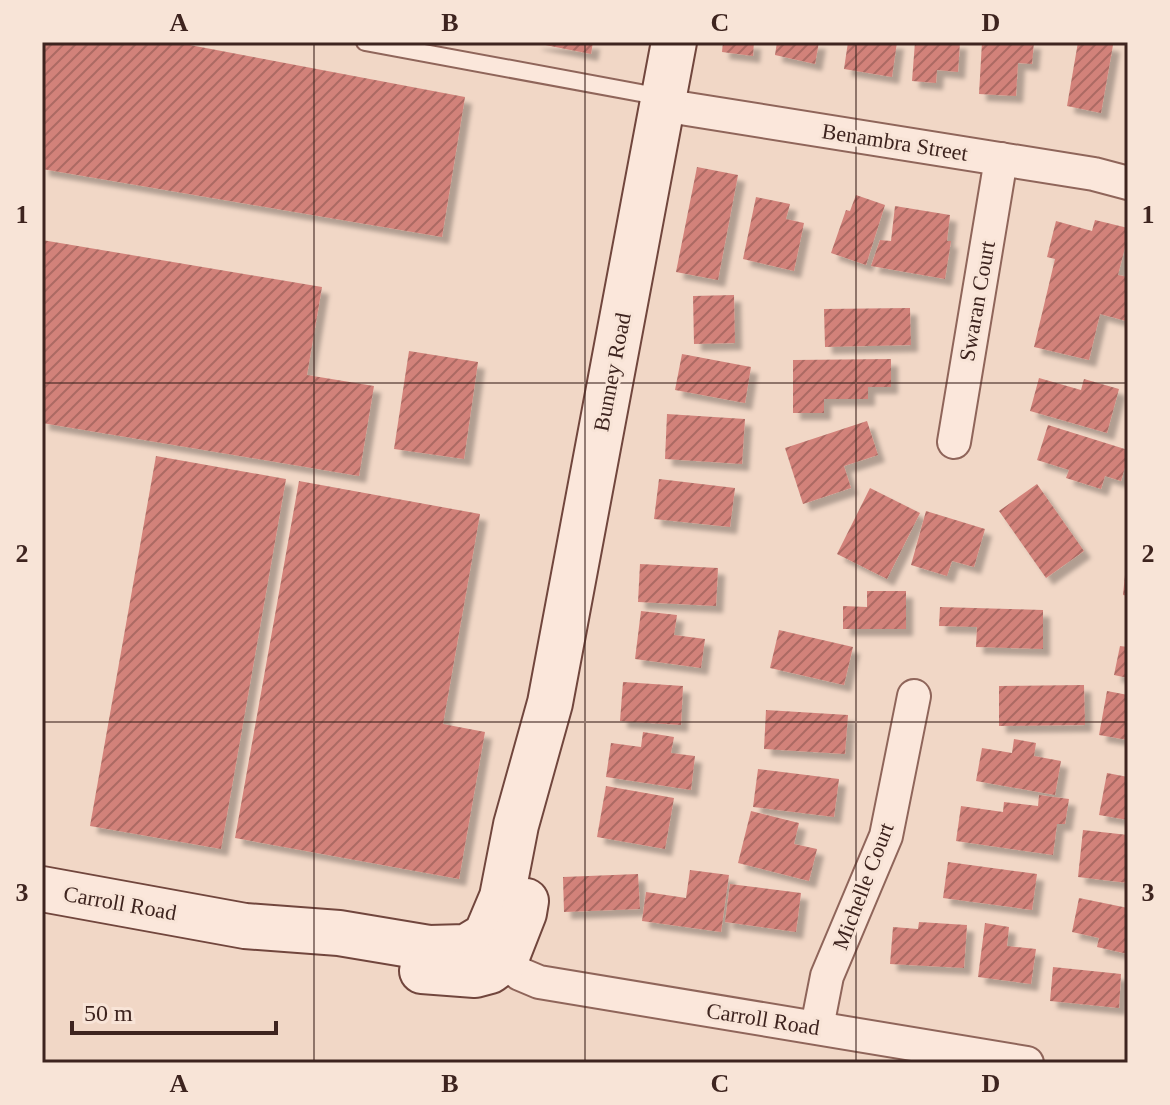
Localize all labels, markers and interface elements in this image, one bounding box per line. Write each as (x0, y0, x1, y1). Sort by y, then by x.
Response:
text: A (170, 8, 189, 37)
text: B (441, 8, 459, 37)
text: C (711, 8, 729, 37)
text: D (982, 8, 1000, 37)
street label: Benambra Street (820, 118, 970, 166)
text: 1 (16, 200, 29, 229)
text: 1 (1142, 200, 1155, 229)
street label: Swaran Court (954, 239, 1000, 363)
street label: Bunney Road (588, 311, 636, 433)
text: 2 (16, 539, 29, 568)
text: 2 (1142, 539, 1155, 568)
street label: Michelle Court (827, 819, 899, 953)
text: 3 (16, 878, 29, 907)
text: 3 (1142, 878, 1155, 907)
street label: Carroll Road (62, 881, 178, 925)
scale bar (72, 985, 276, 1035)
street label: Carroll Road (705, 998, 821, 1040)
text: 50 m (84, 1000, 133, 1026)
text: A (170, 1069, 189, 1098)
text: B (441, 1069, 459, 1098)
text: C (711, 1069, 729, 1098)
text: D (982, 1069, 1000, 1098)

